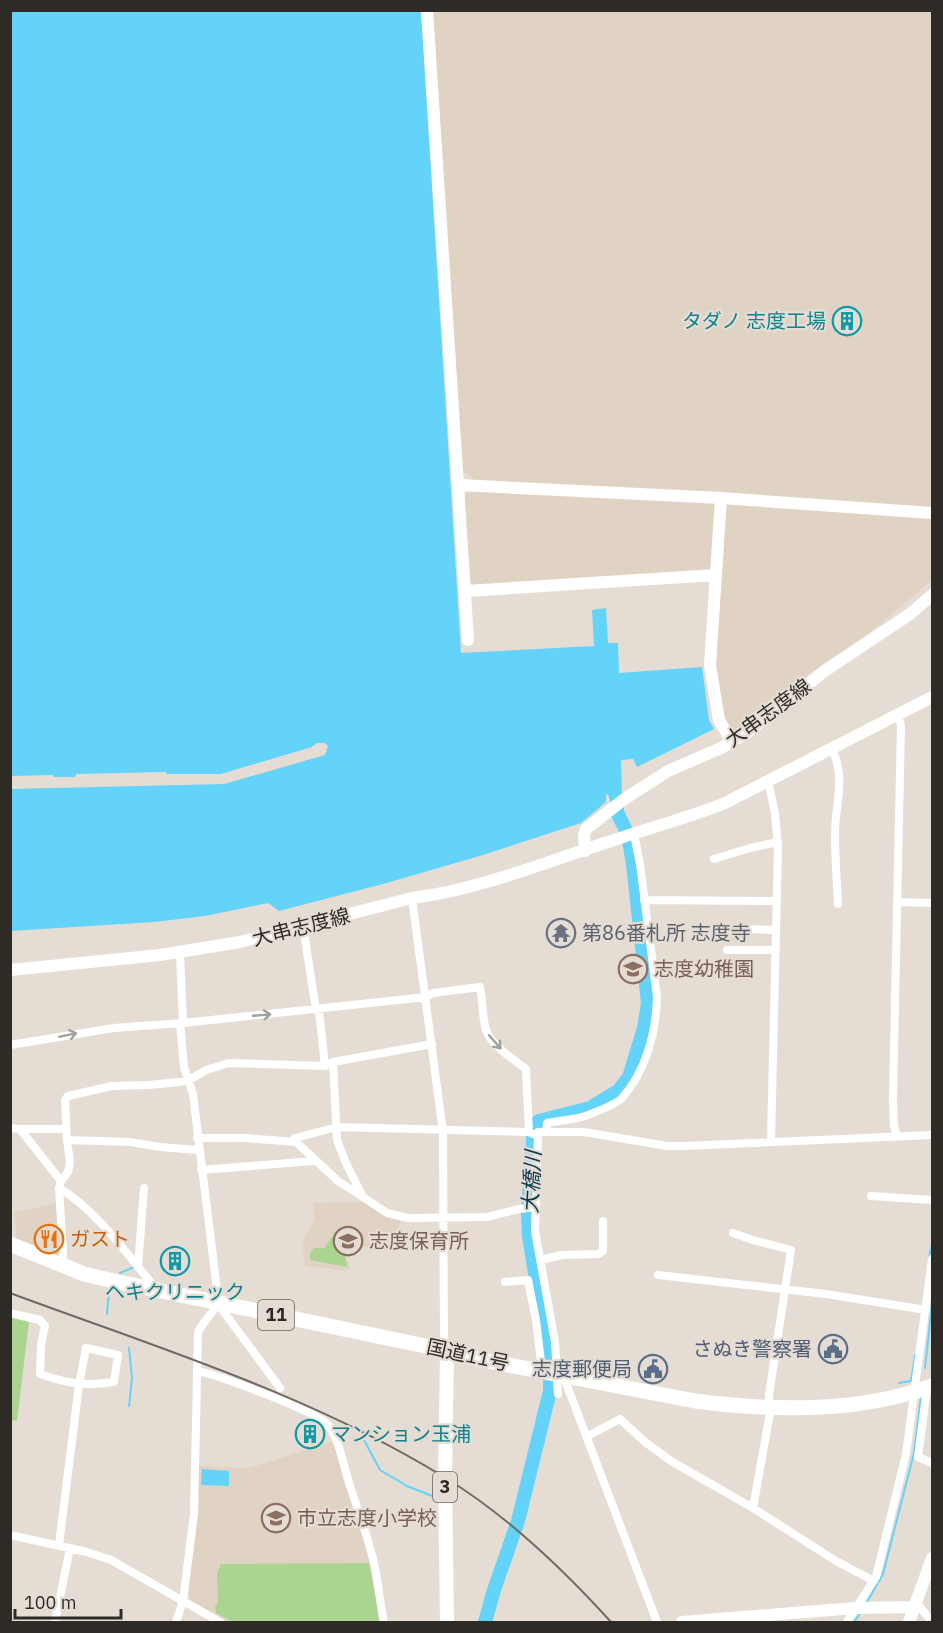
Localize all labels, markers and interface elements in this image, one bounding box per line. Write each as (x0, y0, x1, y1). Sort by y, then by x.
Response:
building icon: タダノ 志度工場 (831, 305, 863, 337)
place label: タダノ 志度工場 (682, 307, 826, 334)
street label: 大串志度線 (719, 672, 816, 753)
street label: 大串志度線 (249, 901, 353, 952)
temple icon: 第86番札所 志度寺 (545, 917, 577, 949)
place label: 第86番札所 志度寺 (582, 919, 751, 946)
school or university icon: 志度幼稚園 (617, 953, 649, 985)
place label: 志度幼稚園 (654, 955, 754, 982)
one-way arrow (251, 1009, 271, 1020)
one-way arrow (58, 1029, 77, 1040)
one-way arrow (488, 1034, 502, 1049)
water label: 大橋川 (515, 1148, 547, 1214)
restaurant icon: ガスト (33, 1223, 65, 1255)
place label: ガスト (70, 1225, 130, 1252)
school or university icon: 志度保育所 (332, 1225, 364, 1257)
place label: 志度保育所 (369, 1227, 469, 1254)
building icon: ヘキクリニック (159, 1245, 191, 1277)
place label: ヘキクリニック (105, 1278, 245, 1305)
road number: 11 (258, 1300, 294, 1330)
street label: 国道11号 (424, 1333, 512, 1376)
public building icon: さぬき警察署 (817, 1333, 849, 1365)
place label: さぬき警察署 (692, 1335, 812, 1362)
public building icon: 志度郵便局 (637, 1353, 669, 1385)
place label: 志度郵便局 (532, 1355, 632, 1382)
building icon: マンション玉浦 (294, 1418, 326, 1450)
place label: マンション玉浦 (331, 1420, 471, 1447)
road number: 3 (433, 1472, 457, 1502)
school or university icon: 市立志度小学校 (260, 1502, 292, 1534)
place label: 市立志度小学校 (297, 1504, 437, 1531)
scale bar (15, 1582, 122, 1620)
text: 100 m (24, 1591, 76, 1614)

